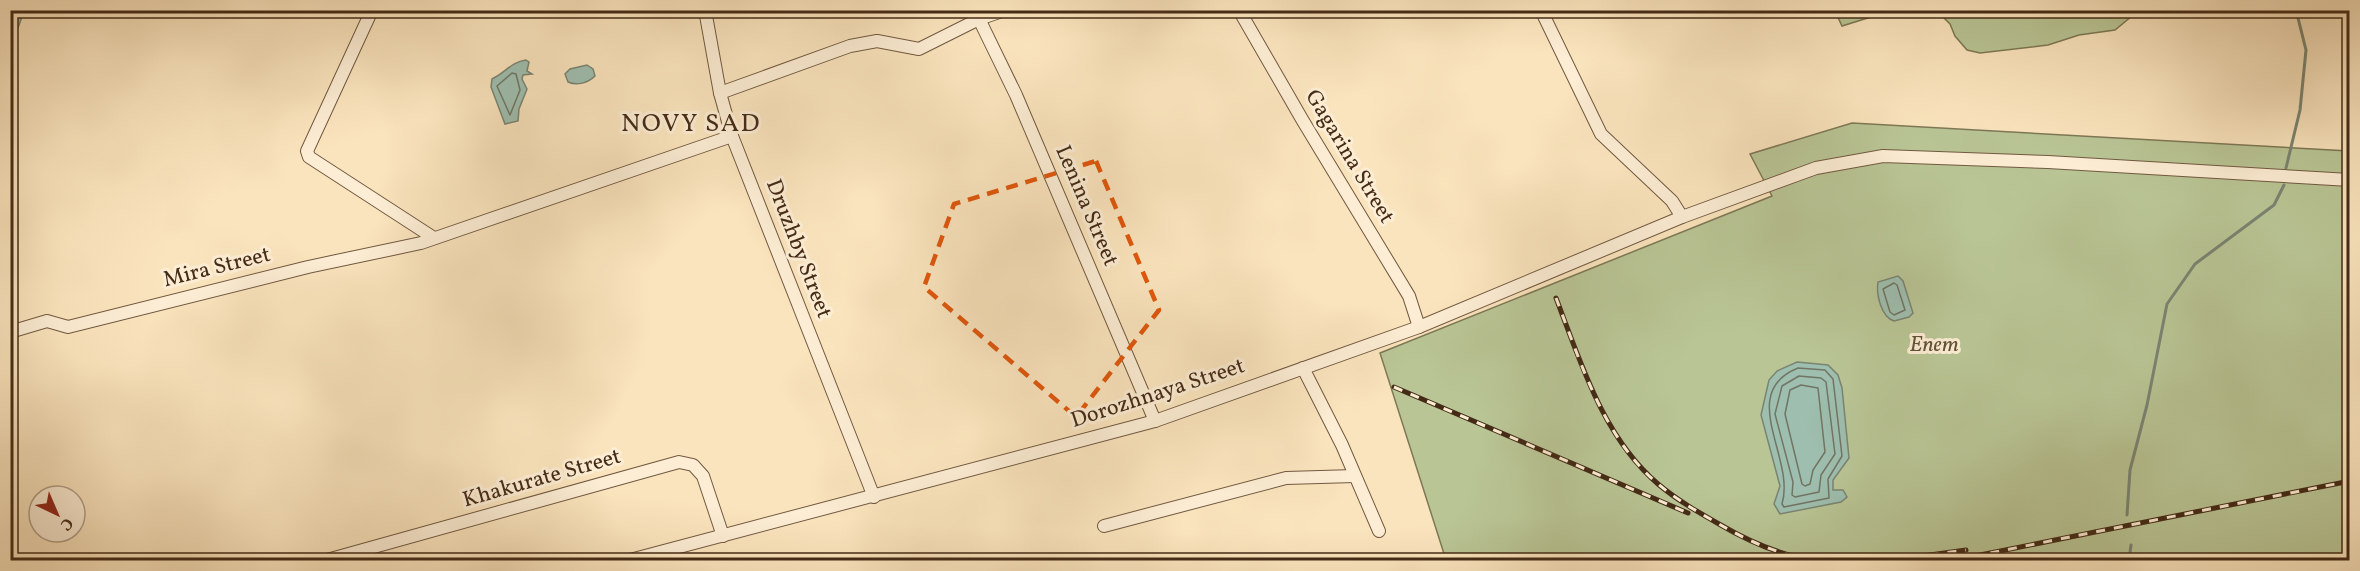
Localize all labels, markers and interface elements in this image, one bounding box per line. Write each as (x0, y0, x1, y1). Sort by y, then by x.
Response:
street label: Gagarina Street (1297, 84, 1401, 230)
district label: NOVY SAD (621, 106, 761, 142)
street label: Lenina Street (1047, 141, 1126, 272)
street label: Druzhby Street (757, 175, 839, 323)
street label: Mira Street (160, 240, 274, 296)
park label: Enem (1909, 330, 1959, 361)
street label: Dorozhnaya Street (1067, 351, 1249, 437)
street label: Khakurate Street (459, 442, 625, 516)
north arrow (27, 484, 87, 544)
text: С (55, 512, 77, 535)

